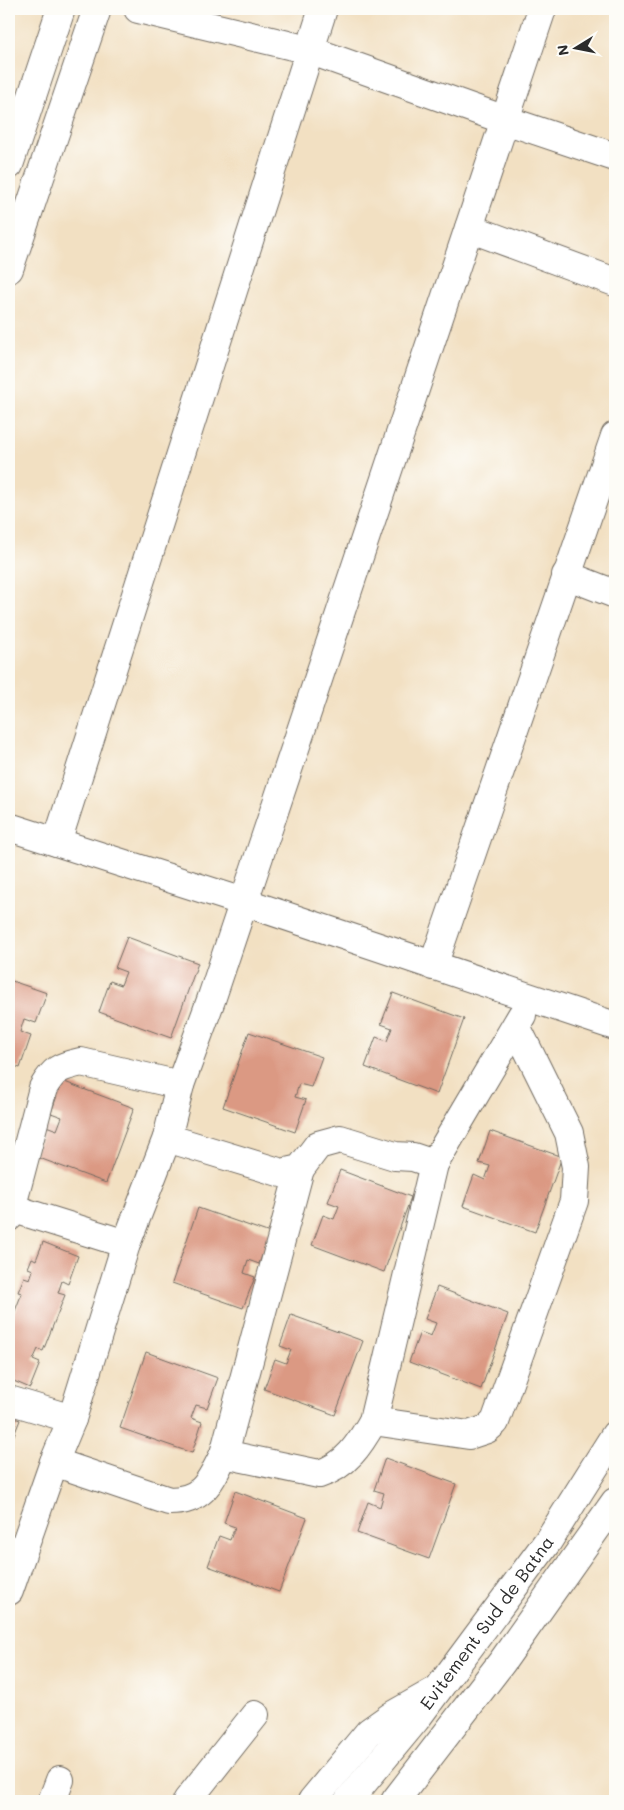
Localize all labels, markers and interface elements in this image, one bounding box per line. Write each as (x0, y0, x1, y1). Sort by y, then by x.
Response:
north arrow (552, 22, 602, 72)
text: N (552, 43, 573, 57)
street label: Evitement Sud de Batna (414, 1531, 559, 1714)

